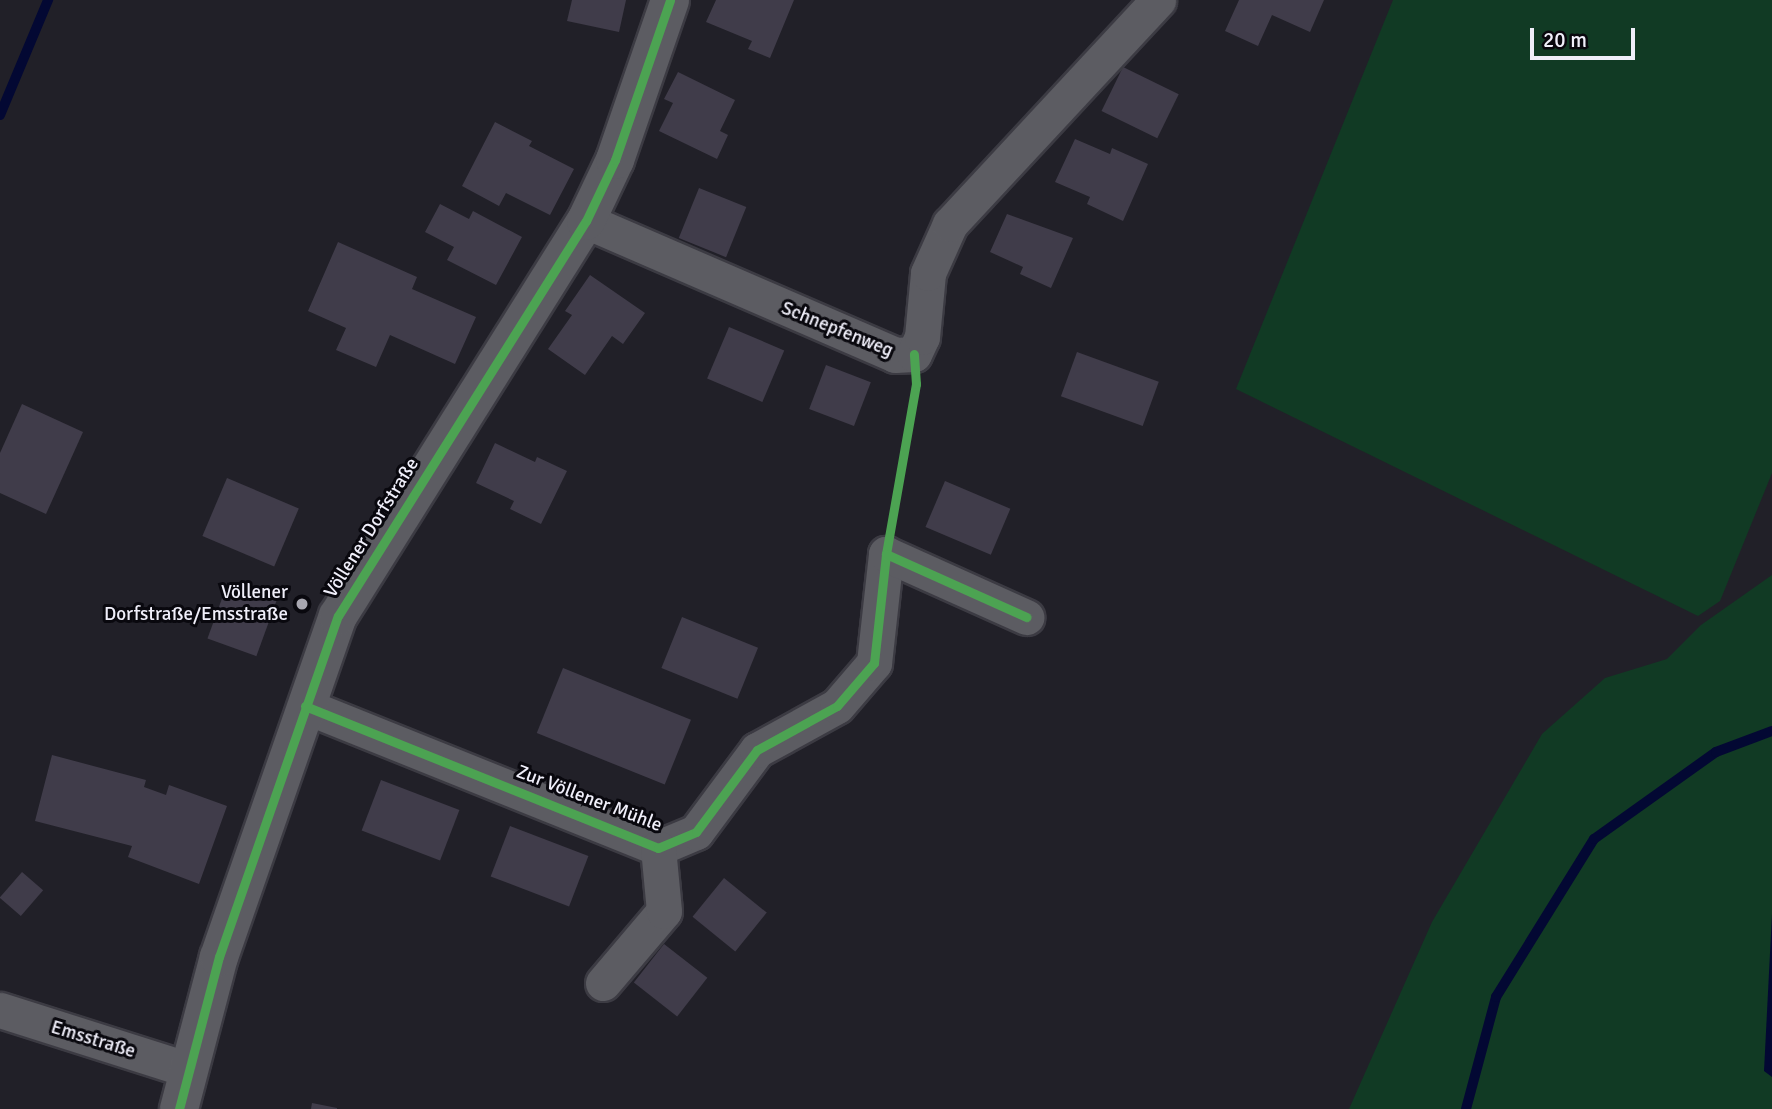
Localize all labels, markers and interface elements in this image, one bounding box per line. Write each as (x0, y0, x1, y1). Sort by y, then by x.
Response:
scale bar (1534, 14, 1639, 58)
text: 20 m (1543, 27, 1587, 53)
street label: Schnepfenweg (778, 297, 896, 363)
street label: Völlener Dorfstraße (320, 454, 424, 602)
place label: Völlener Dorfstraße/Emsstraße (104, 582, 288, 626)
marker: Völlener Dorfstraße/Emsstraße (294, 596, 310, 612)
street label: Zur Völlener Mühle (513, 761, 665, 837)
street label: Emsstraße (48, 1016, 138, 1064)

